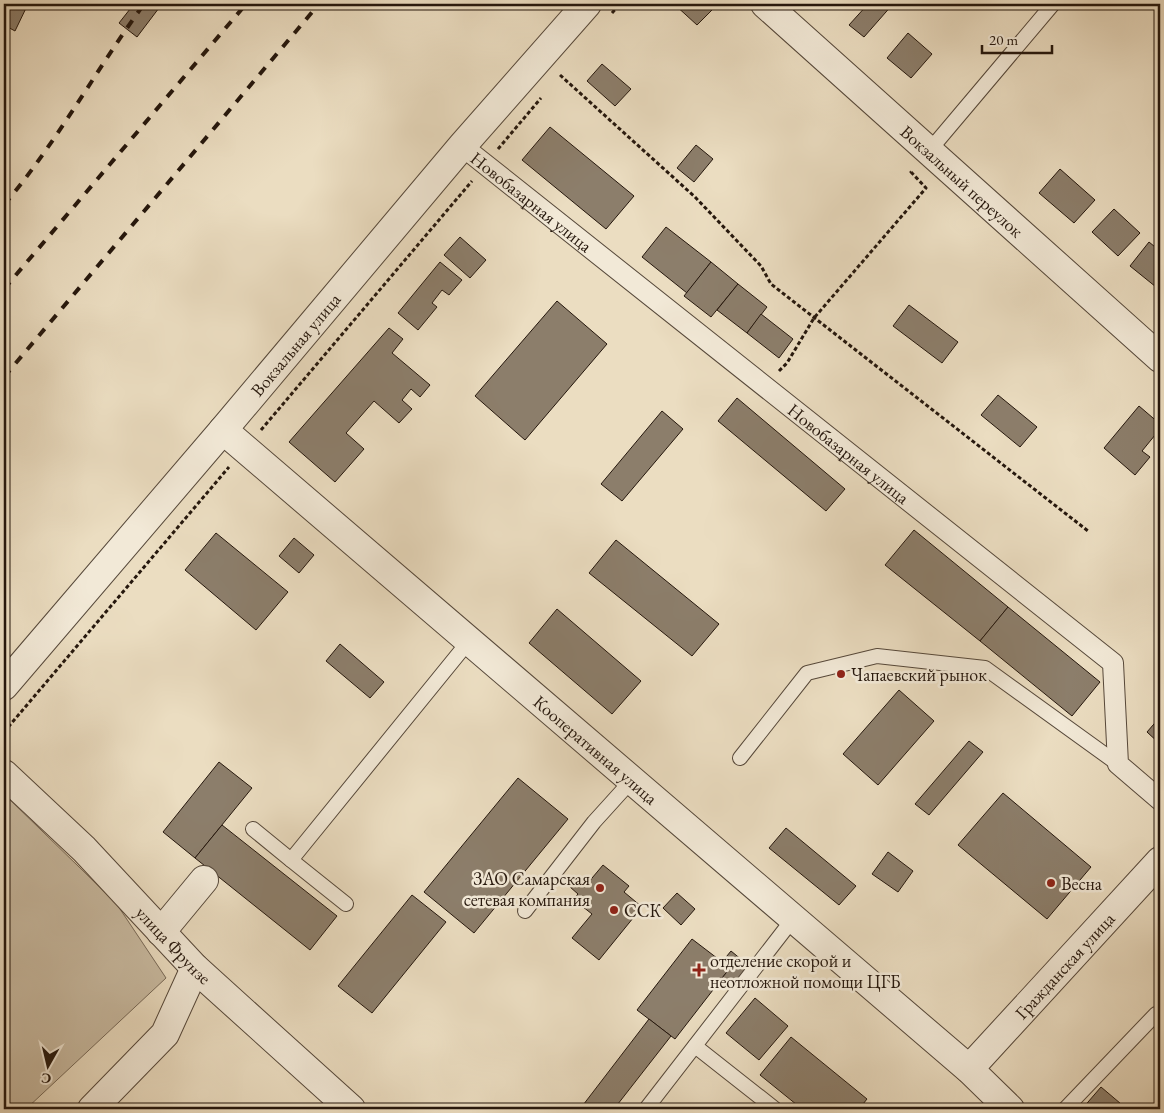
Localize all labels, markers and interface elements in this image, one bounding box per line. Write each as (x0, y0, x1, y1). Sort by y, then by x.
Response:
scale bar (982, 22, 1052, 54)
text: 20 m (989, 30, 1018, 49)
street label: Вокзальный переулок (896, 120, 1029, 242)
street label: Новобазарная улица (466, 146, 598, 257)
street label: Вокзальная улица (245, 287, 346, 401)
street label: Новобазарная улица (783, 398, 915, 509)
place label: Чапаевский рынок (851, 663, 987, 686)
marker: Чапаевский рынок (835, 668, 847, 680)
street label: Кооперативная улица (529, 690, 663, 810)
place label: ЗАО Самарская сетевая компания (464, 867, 590, 911)
place label: Весна (1061, 872, 1103, 895)
marker: Весна (1045, 877, 1057, 889)
marker: ЗАО Самарская сетевая компания (594, 882, 606, 894)
place label: ССК (624, 899, 662, 922)
street label: улица Фрунзе (131, 901, 216, 989)
marker: ССК (608, 904, 620, 916)
street label: Гражданская улица (1010, 906, 1120, 1023)
place label: отделение скорой и неотложной помощи ЦГБ (710, 949, 901, 993)
marker: отделение скорой и неотложной помощи ЦГБ (692, 963, 706, 977)
north arrow (22, 1040, 72, 1090)
text: С (40, 1069, 52, 1088)

